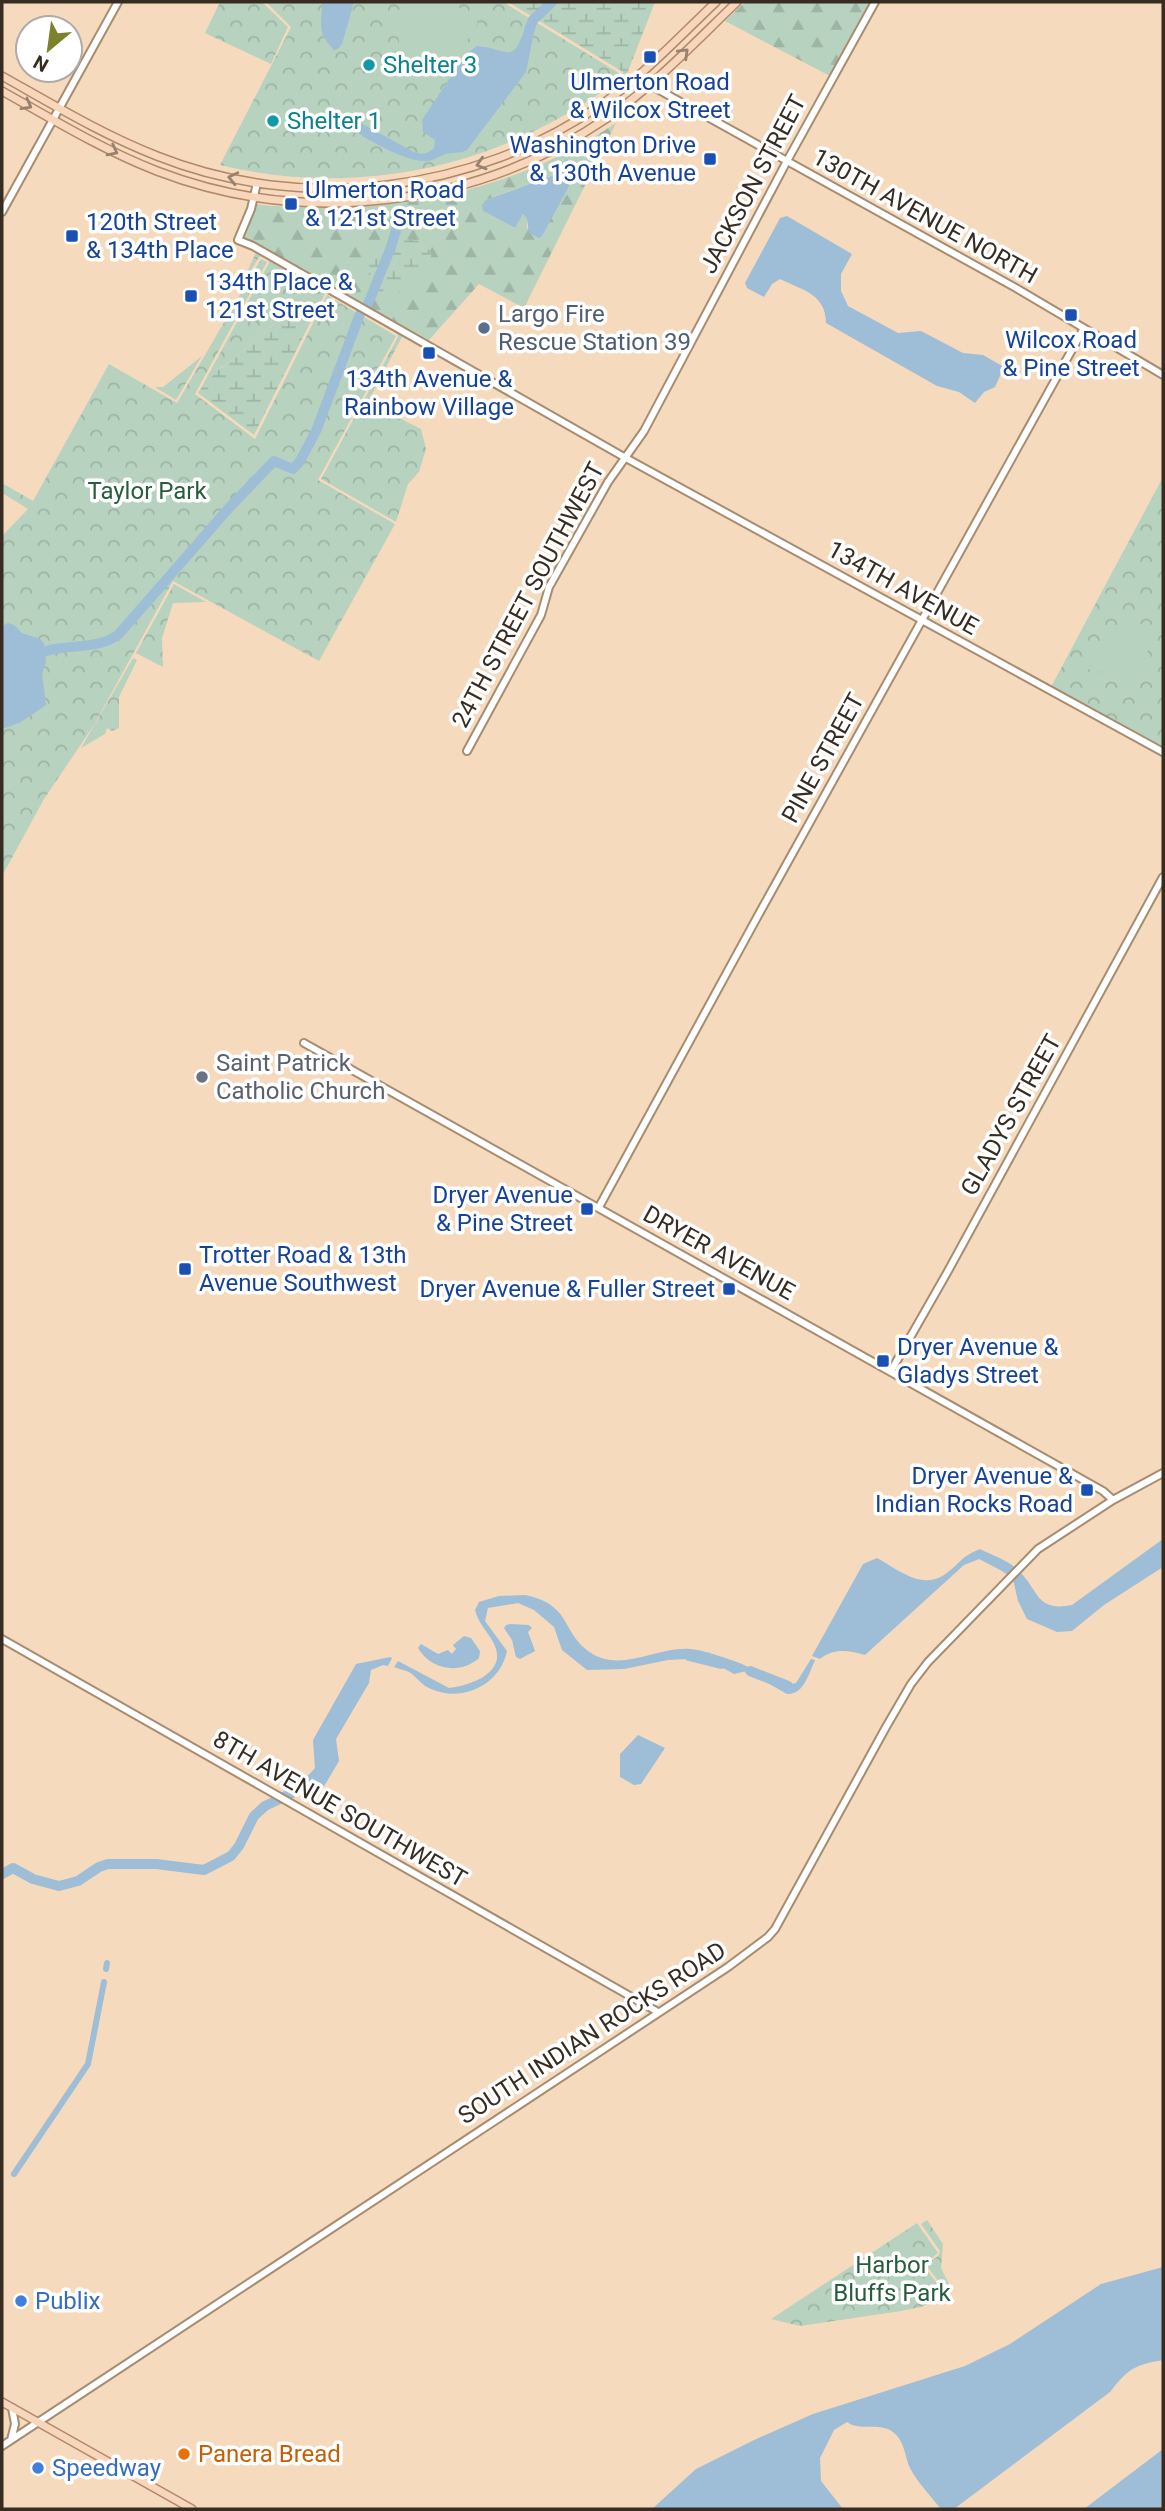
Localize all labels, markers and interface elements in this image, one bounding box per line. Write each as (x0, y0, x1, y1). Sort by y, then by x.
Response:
north arrow (14, 14, 84, 84)
marker: Ulmerton Road & Wilcox Street (642, 49, 658, 65)
one-way arrow (676, 49, 689, 62)
text: N (30, 50, 52, 77)
place label: Shelter 3 (383, 51, 477, 79)
marker: Shelter 3 (361, 57, 377, 73)
place label: Ulmerton Road & Wilcox Street (569, 68, 731, 124)
street label: JACKSON STREET (694, 90, 812, 278)
one-way arrow (20, 97, 33, 110)
place label: Shelter 1 (287, 107, 381, 135)
marker: Shelter 1 (265, 113, 281, 129)
place label: Washington Drive & 130th Avenue (509, 131, 696, 187)
one-way arrow (106, 143, 119, 157)
street label: 130TH AVENUE NORTH (808, 143, 1042, 289)
marker: Washington Drive & 130th Avenue (702, 151, 718, 167)
one-way arrow (476, 155, 488, 170)
one-way arrow (227, 172, 239, 186)
place label: Ulmerton Road & 121st Street (305, 176, 464, 232)
marker: Ulmerton Road & 121st Street (283, 196, 299, 212)
place label: 120th Street & 134th Place (86, 208, 234, 264)
marker: 120th Street & 134th Place (64, 228, 80, 244)
place label: 134th Place & 121st Street (205, 268, 353, 324)
marker: 134th Place & 121st Street (183, 288, 199, 304)
place label: Largo Fire Rescue Station 39 (498, 300, 691, 356)
marker: Wilcox Road & Pine Street (1063, 307, 1079, 323)
marker: Largo Fire Rescue Station 39 (476, 320, 492, 336)
place label: Wilcox Road & Pine Street (1002, 326, 1140, 382)
marker: 134th Avenue & Rainbow Village (421, 345, 437, 361)
place label: 134th Avenue & Rainbow Village (344, 365, 514, 421)
street label: 24TH STREET SOUTHWEST (446, 458, 610, 732)
park label: Taylor Park (87, 477, 207, 505)
street label: 134TH AVENUE (823, 535, 983, 641)
street label: PINE STREET (776, 688, 870, 828)
street label: GLADYS STREET (955, 1029, 1067, 1201)
place label: Saint Patrick Catholic Church (216, 1049, 385, 1105)
marker: Saint Patrick Catholic Church (194, 1069, 210, 1085)
place label: Dryer Avenue & Pine Street (432, 1181, 573, 1237)
street label: DRYER AVENUE (638, 1200, 800, 1306)
marker: Dryer Avenue & Pine Street (579, 1201, 595, 1217)
place label: Trotter Road & 13th Avenue Southwest (199, 1241, 407, 1297)
marker: Trotter Road & 13th Avenue Southwest (177, 1261, 193, 1277)
place label: Dryer Avenue & Fuller Street (420, 1275, 715, 1303)
marker: Dryer Avenue & Fuller Street (721, 1281, 737, 1297)
place label: Dryer Avenue & Gladys Street (897, 1333, 1059, 1389)
marker: Dryer Avenue & Gladys Street (875, 1353, 891, 1369)
place label: Dryer Avenue & Indian Rocks Road (875, 1462, 1073, 1518)
marker: Dryer Avenue & Indian Rocks Road (1079, 1482, 1095, 1498)
street label: 8TH AVENUE SOUTHWEST (208, 1725, 472, 1893)
street label: SOUTH INDIAN ROCKS ROAD (453, 1936, 731, 2130)
park label: Harbor Bluffs Park (833, 2251, 952, 2307)
place label: Publix (35, 2287, 101, 2315)
marker: Publix (13, 2293, 29, 2309)
place label: Panera Bread (198, 2440, 341, 2468)
marker: Panera Bread (176, 2446, 192, 2462)
place label: Speedway (52, 2454, 162, 2482)
marker: Speedway (30, 2460, 46, 2476)

